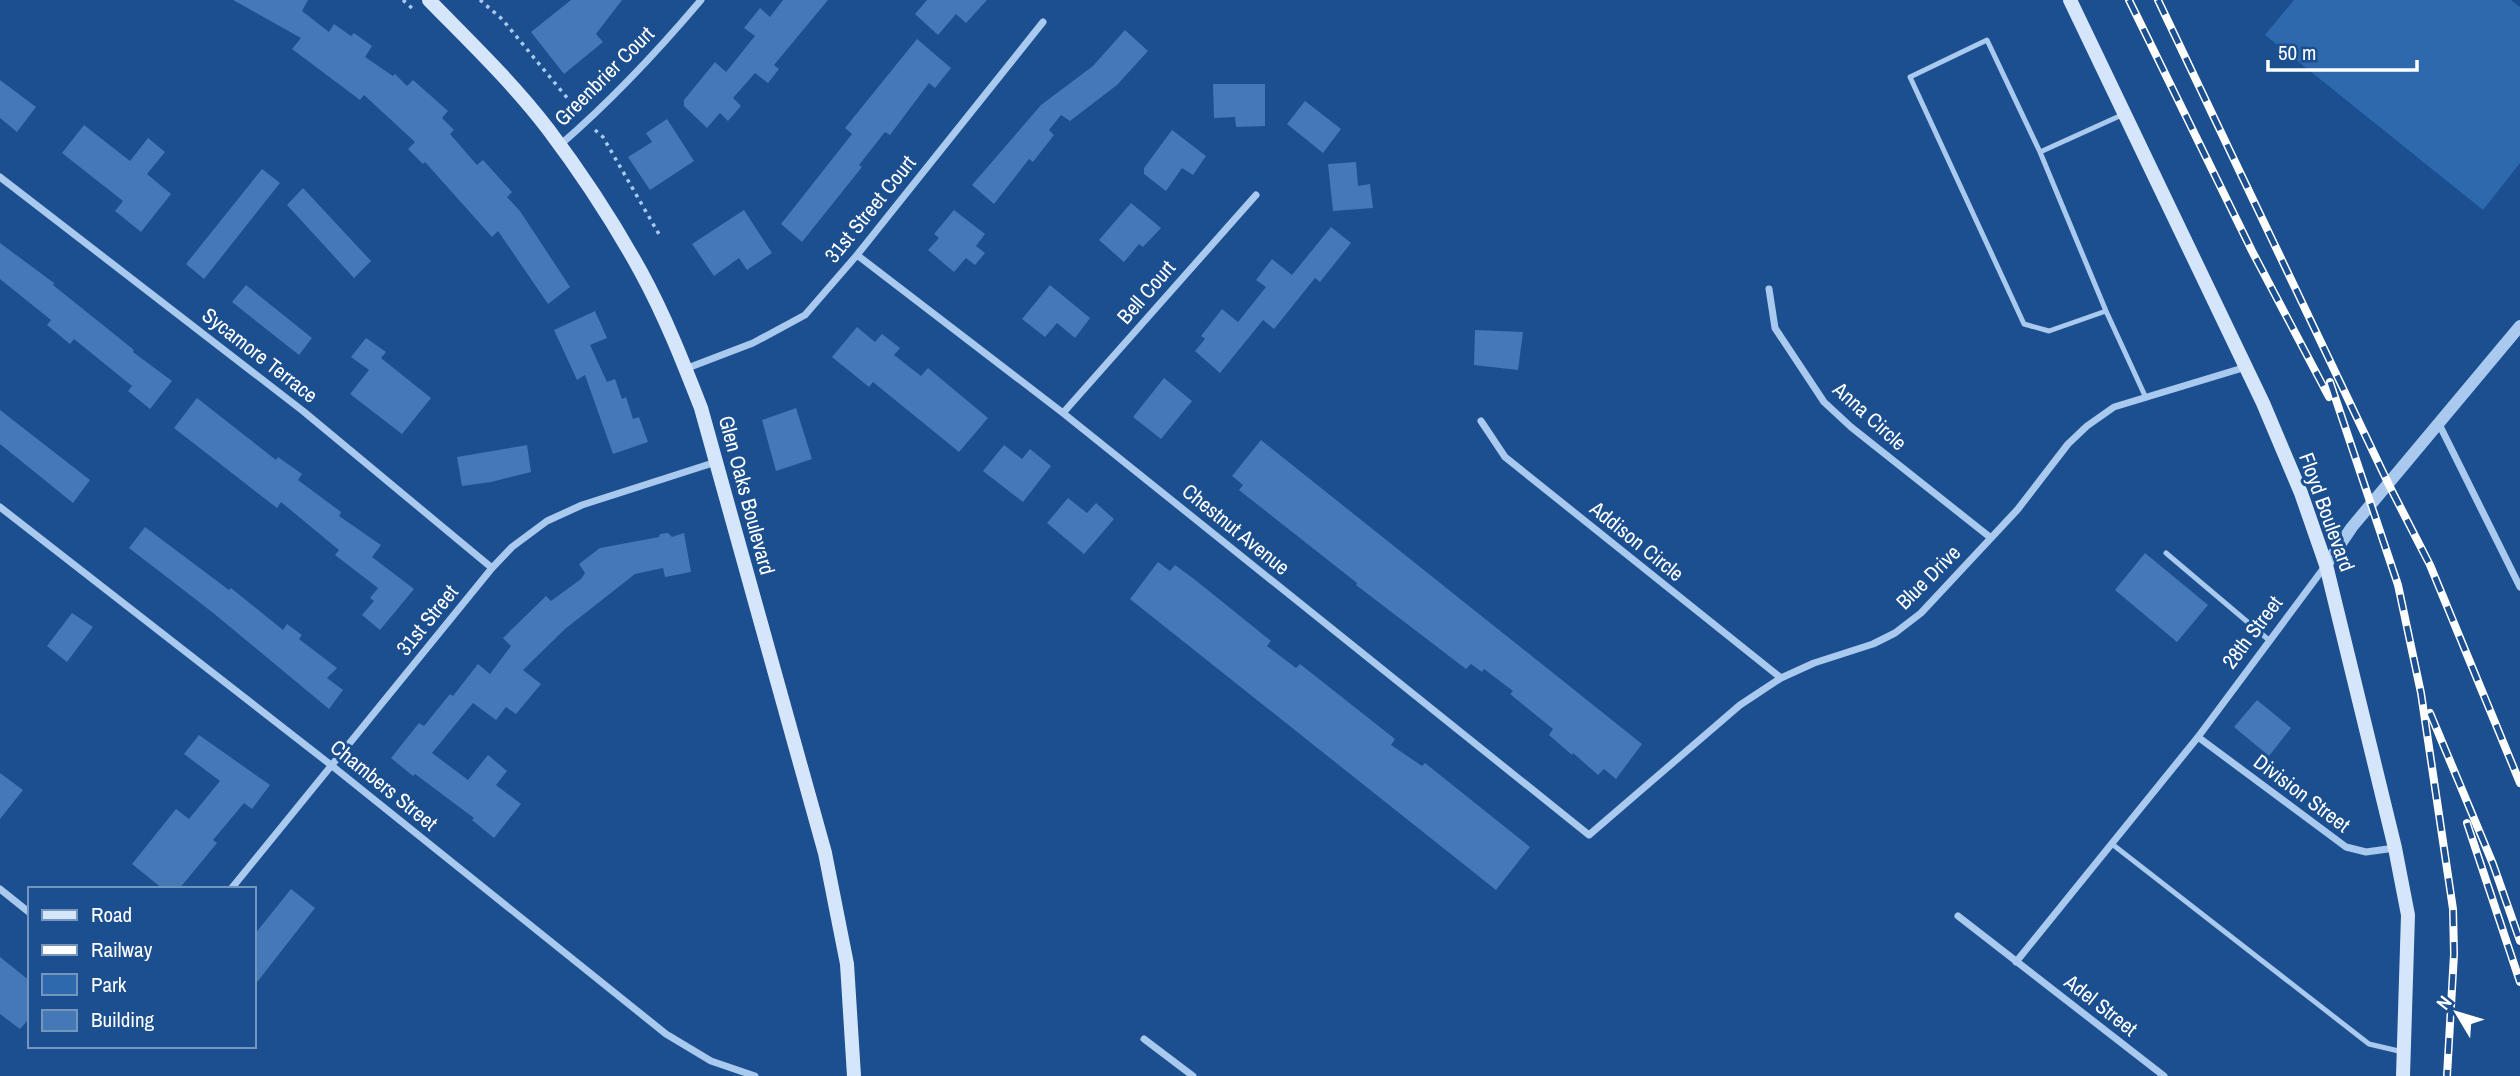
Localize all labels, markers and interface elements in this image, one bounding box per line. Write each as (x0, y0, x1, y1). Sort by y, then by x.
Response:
street label: Greenbrier Court (548, 20, 660, 132)
scale bar (2268, 28, 2417, 72)
text: 50 m (2278, 38, 2316, 67)
street label: 31st Street Court (818, 149, 922, 269)
street label: Bell Court (1110, 254, 1182, 330)
street label: Sycamore Terrace (196, 301, 324, 409)
street label: Anna Circle (1826, 374, 1913, 457)
street label: Glen Oaks Boulevard (712, 412, 782, 578)
street label: Floyd Boulevard (2292, 449, 2362, 575)
street label: Chestnut Avenue (1176, 477, 1296, 581)
street label: Addison Circle (1583, 494, 1690, 588)
street label: Blue Drive (1889, 538, 1967, 616)
street label: 31st Street (390, 578, 465, 661)
street label: 28th Street (2215, 589, 2289, 674)
street label: Chambers Street (324, 733, 444, 837)
street label: Division Street (2248, 747, 2356, 839)
legend (28, 887, 256, 1048)
text: Road (91, 900, 132, 929)
text: Railway (91, 935, 153, 964)
street label: Adel Street (2058, 967, 2144, 1043)
text: Park (91, 970, 127, 999)
north arrow (2422, 978, 2492, 1048)
text: N (2430, 990, 2457, 1015)
text: Building (91, 1005, 155, 1034)

